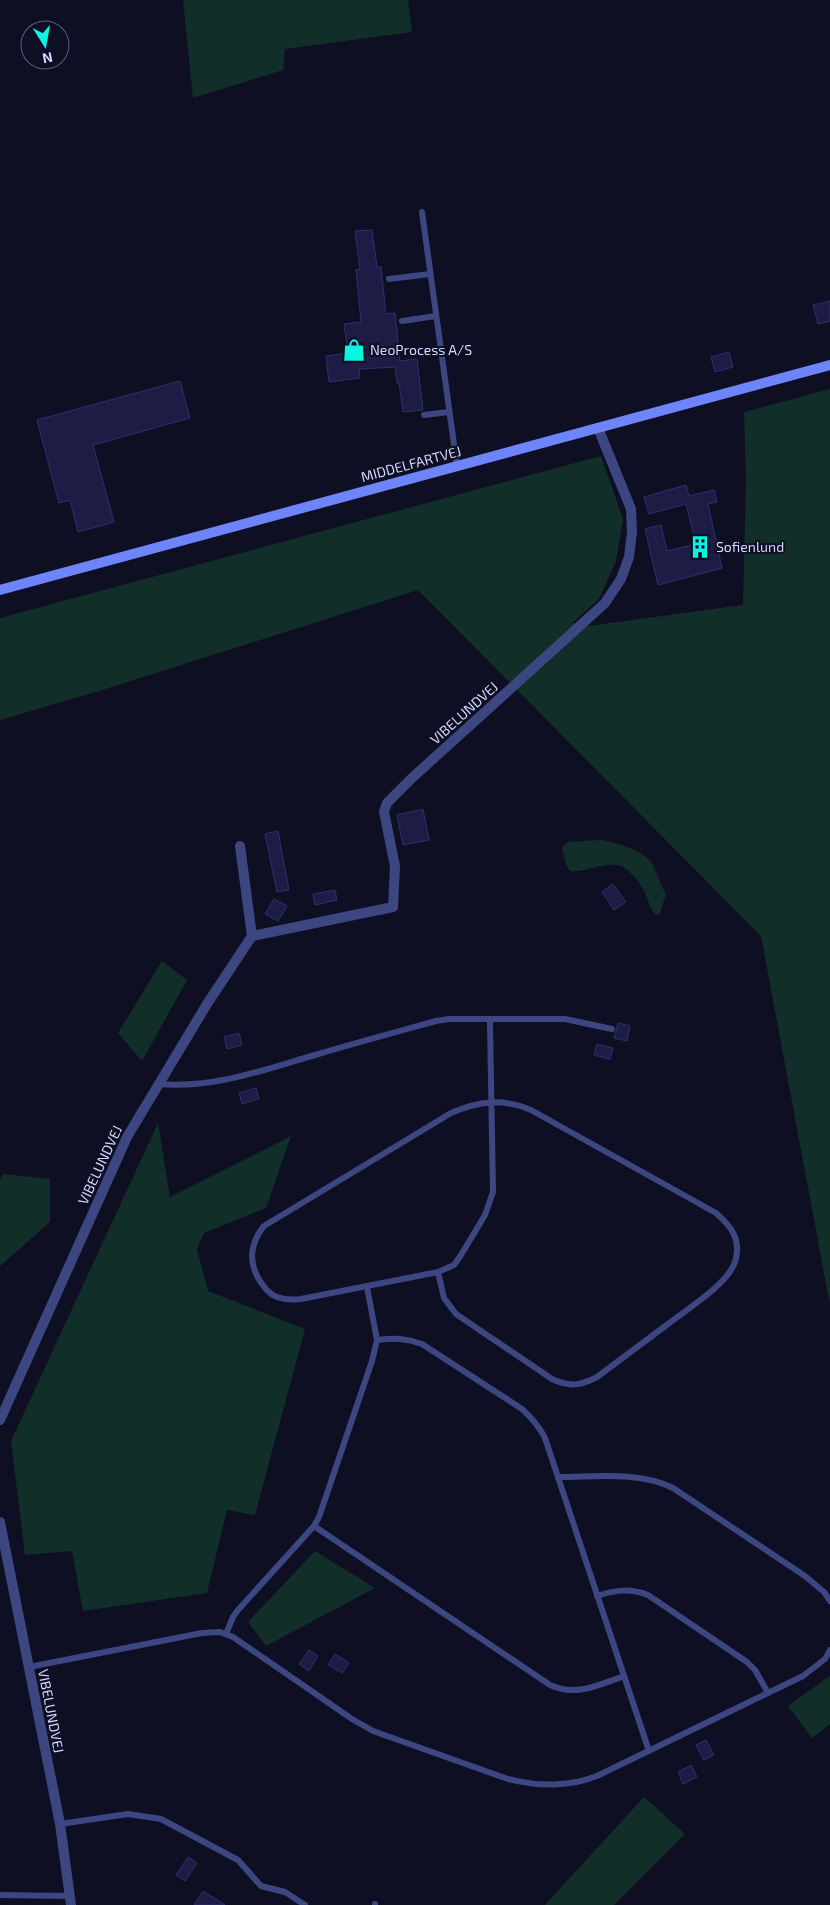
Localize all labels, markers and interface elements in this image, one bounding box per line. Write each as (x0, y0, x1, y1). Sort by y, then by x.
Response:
north arrow (20, 20, 70, 70)
text: N (41, 49, 54, 68)
shop icon: NeoProcess A/S (341, 337, 367, 363)
place label: NeoProcess A/S (370, 341, 472, 358)
street label: MIDDELFARTVEJ (359, 442, 463, 485)
building icon: Sofienlund (687, 534, 713, 560)
place label: Sofienlund (716, 538, 784, 555)
street label: VIBELUNDVEJ (426, 678, 501, 747)
street label: VIBELUNDVEJ (74, 1123, 125, 1207)
street label: VIBELUNDVEJ (35, 1667, 68, 1754)

